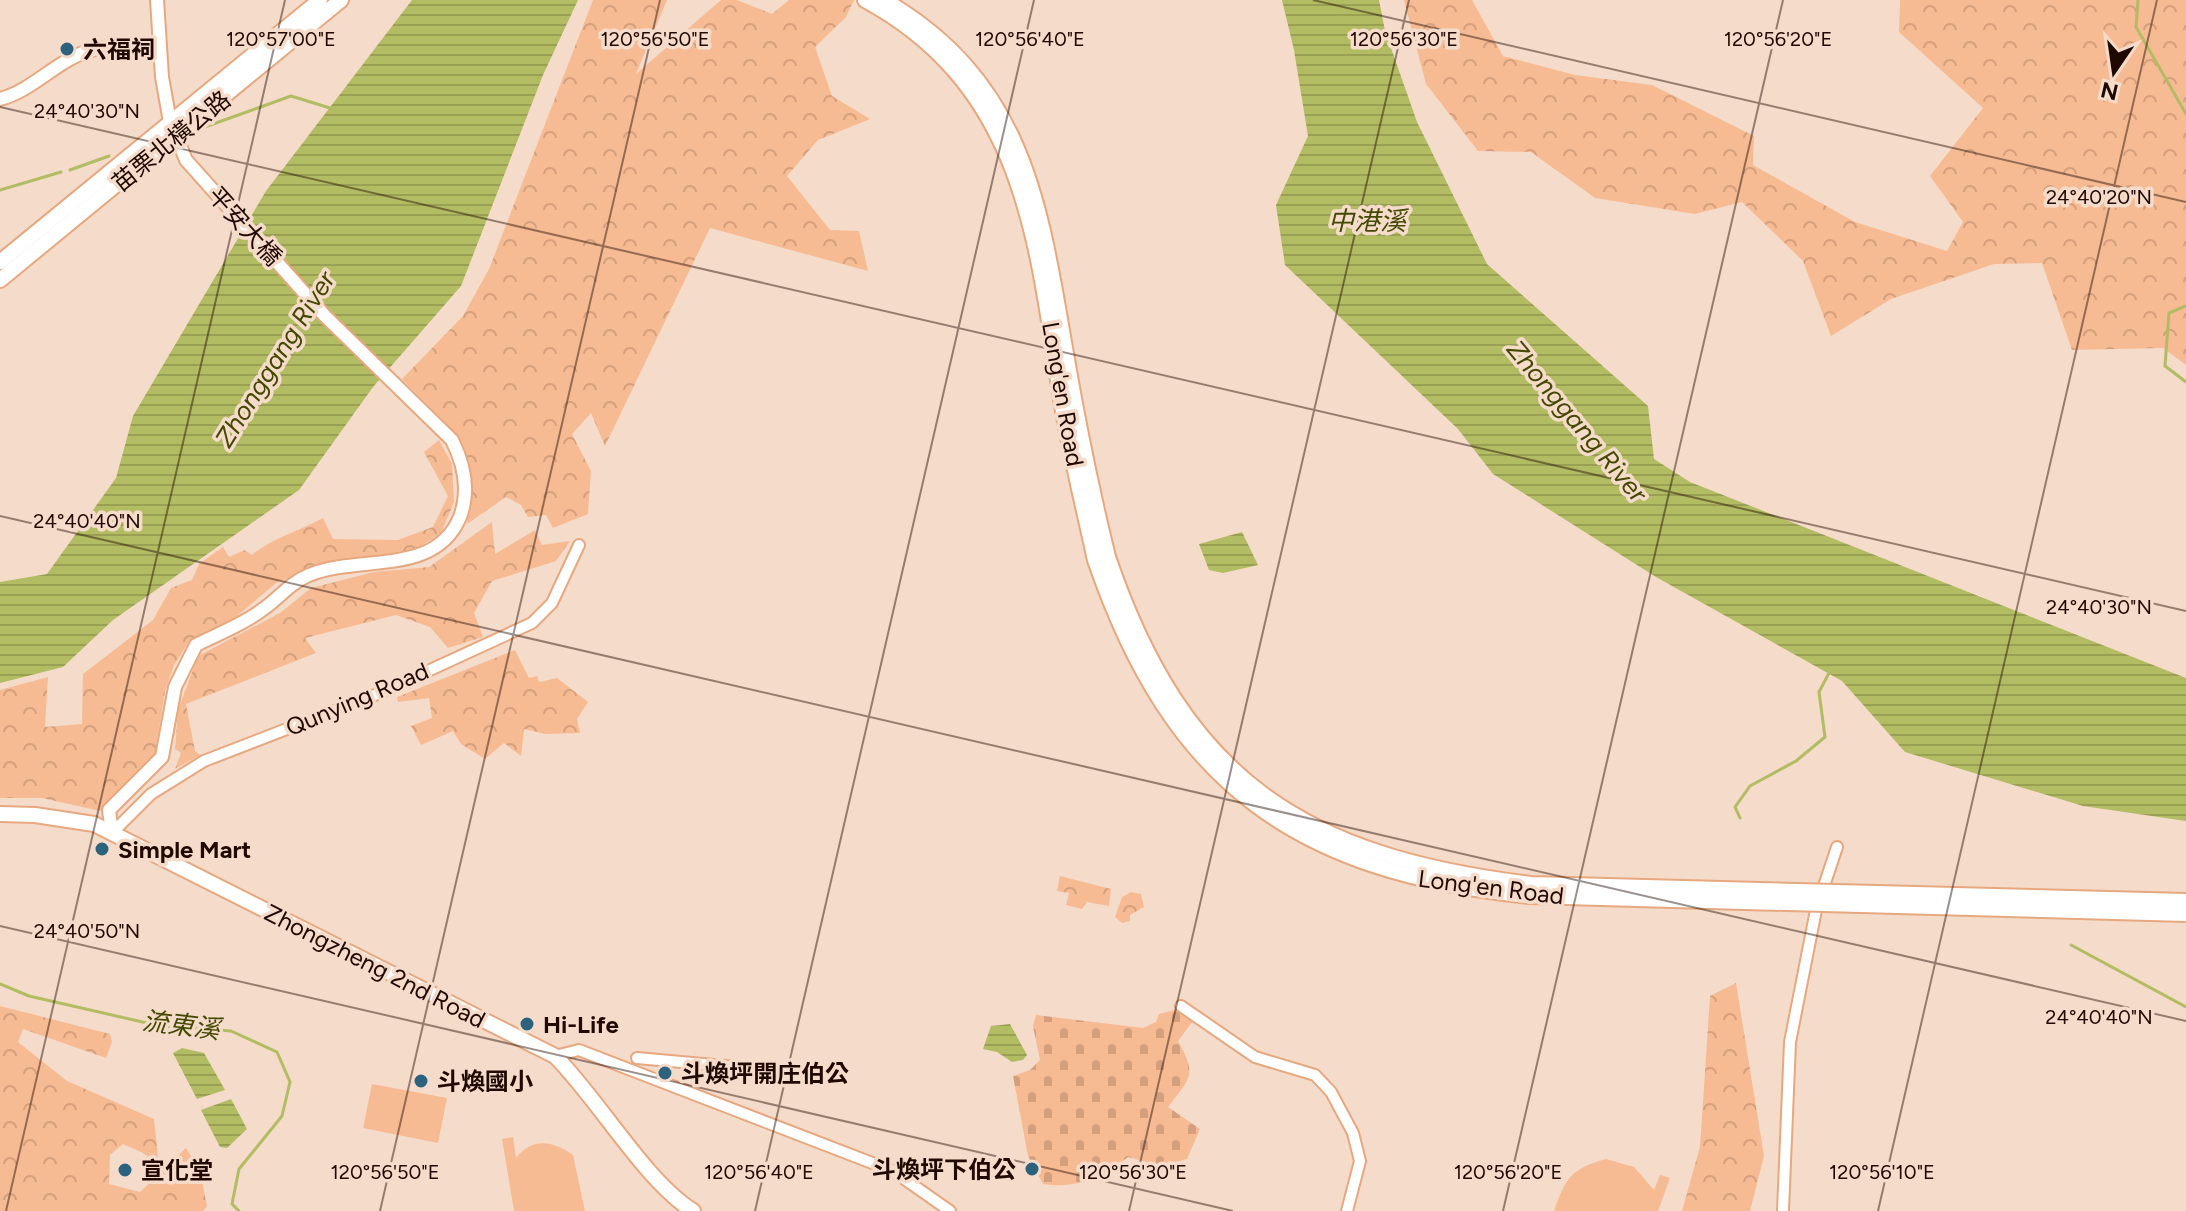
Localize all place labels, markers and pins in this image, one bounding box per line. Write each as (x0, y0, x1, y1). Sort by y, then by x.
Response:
place label: 六福祠 (83, 35, 155, 64)
marker: 六福祠 (58, 40, 76, 58)
place label: Simple Mart (118, 835, 251, 864)
marker: Simple Mart (93, 840, 111, 858)
place label: Hi-Life (543, 1010, 619, 1039)
marker: Hi-Life (518, 1015, 536, 1033)
place label: 斗煥坪開庄伯公 (681, 1059, 849, 1088)
marker: 斗煥坪開庄伯公 (656, 1064, 674, 1082)
place label: 斗煥國小 (437, 1067, 533, 1096)
marker: 斗煥國小 (412, 1072, 430, 1090)
place label: 斗煥坪下伯公 (872, 1155, 1016, 1184)
place label: 宣化堂 (141, 1156, 213, 1185)
marker: 斗煥坪下伯公 (1023, 1160, 1041, 1178)
marker: 宣化堂 (116, 1161, 134, 1179)

